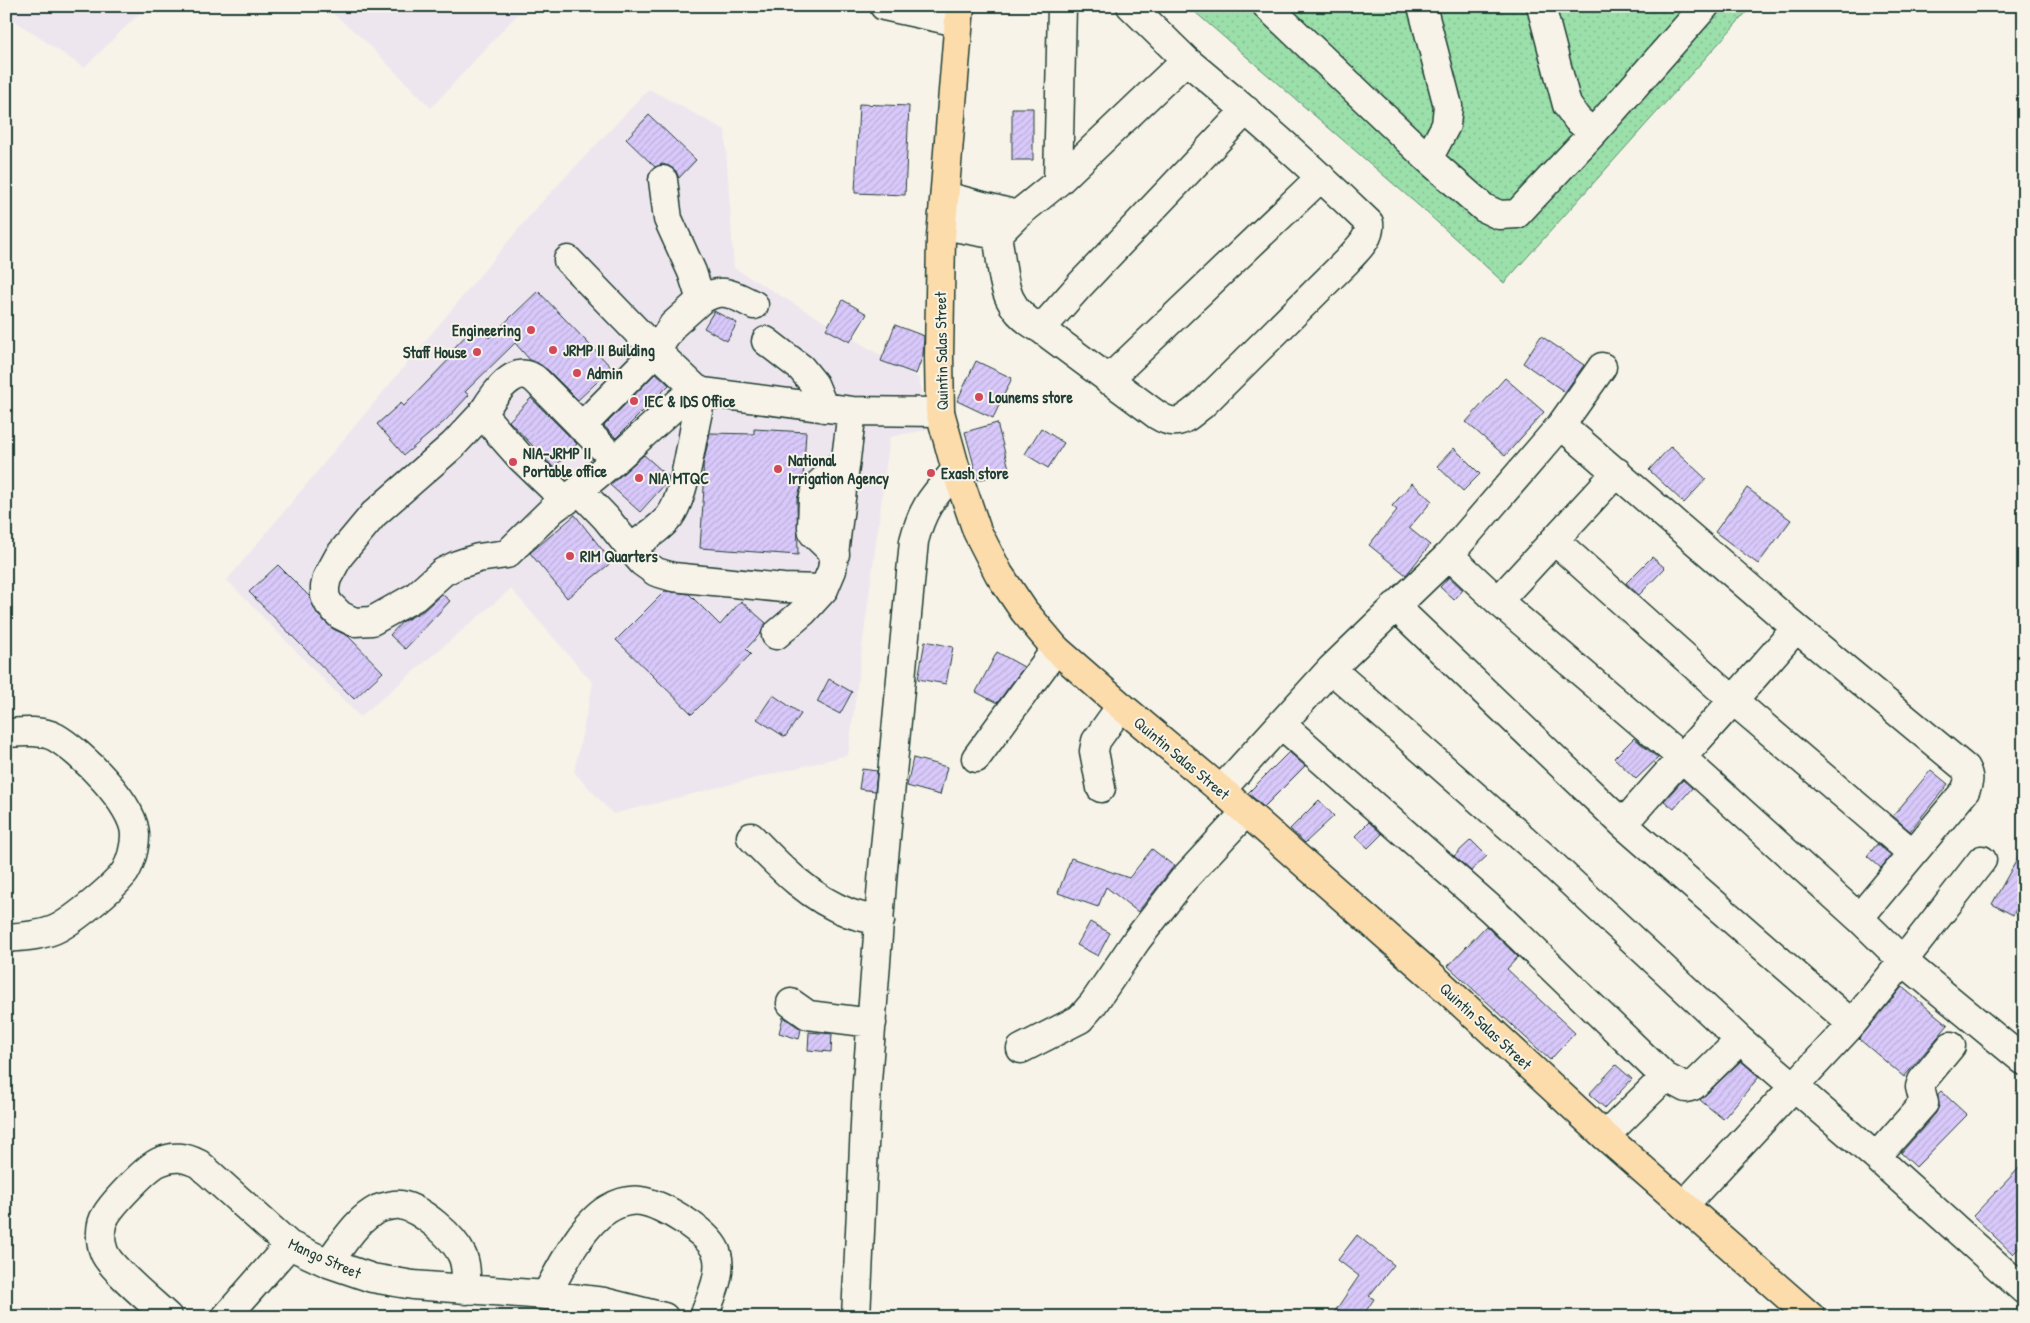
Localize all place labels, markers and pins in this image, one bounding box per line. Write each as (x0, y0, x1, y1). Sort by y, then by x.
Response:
place label: Engineering (452, 319, 521, 342)
marker: Engineering (525, 324, 537, 336)
place label: JRMP II Building (563, 339, 655, 362)
place label: Staff House (403, 341, 468, 363)
marker: JRMP II Building (547, 344, 559, 356)
marker: Staff House (471, 346, 483, 358)
place label: Admin (587, 362, 623, 384)
marker: Admin (571, 367, 583, 379)
place label: Lounems store (989, 386, 1073, 408)
place label: IEC & IDS Office (644, 390, 736, 412)
marker: Lounems store (973, 391, 985, 403)
marker: IEC & IDS Office (628, 395, 640, 407)
place label: NIA-JRMP II Portable office (523, 442, 608, 482)
place label: National Irrigation Agency (788, 449, 889, 490)
marker: NIA-JRMP II Portable office (507, 456, 519, 468)
place label: Exash store (941, 462, 1009, 484)
marker: National Irrigation Agency (772, 463, 784, 475)
place label: NIA MTQC (649, 467, 709, 489)
marker: Exash store (925, 467, 937, 479)
marker: NIA MTQC (633, 472, 645, 484)
place label: RIM Quarters (580, 545, 659, 567)
marker: RIM Quarters (564, 550, 576, 562)

